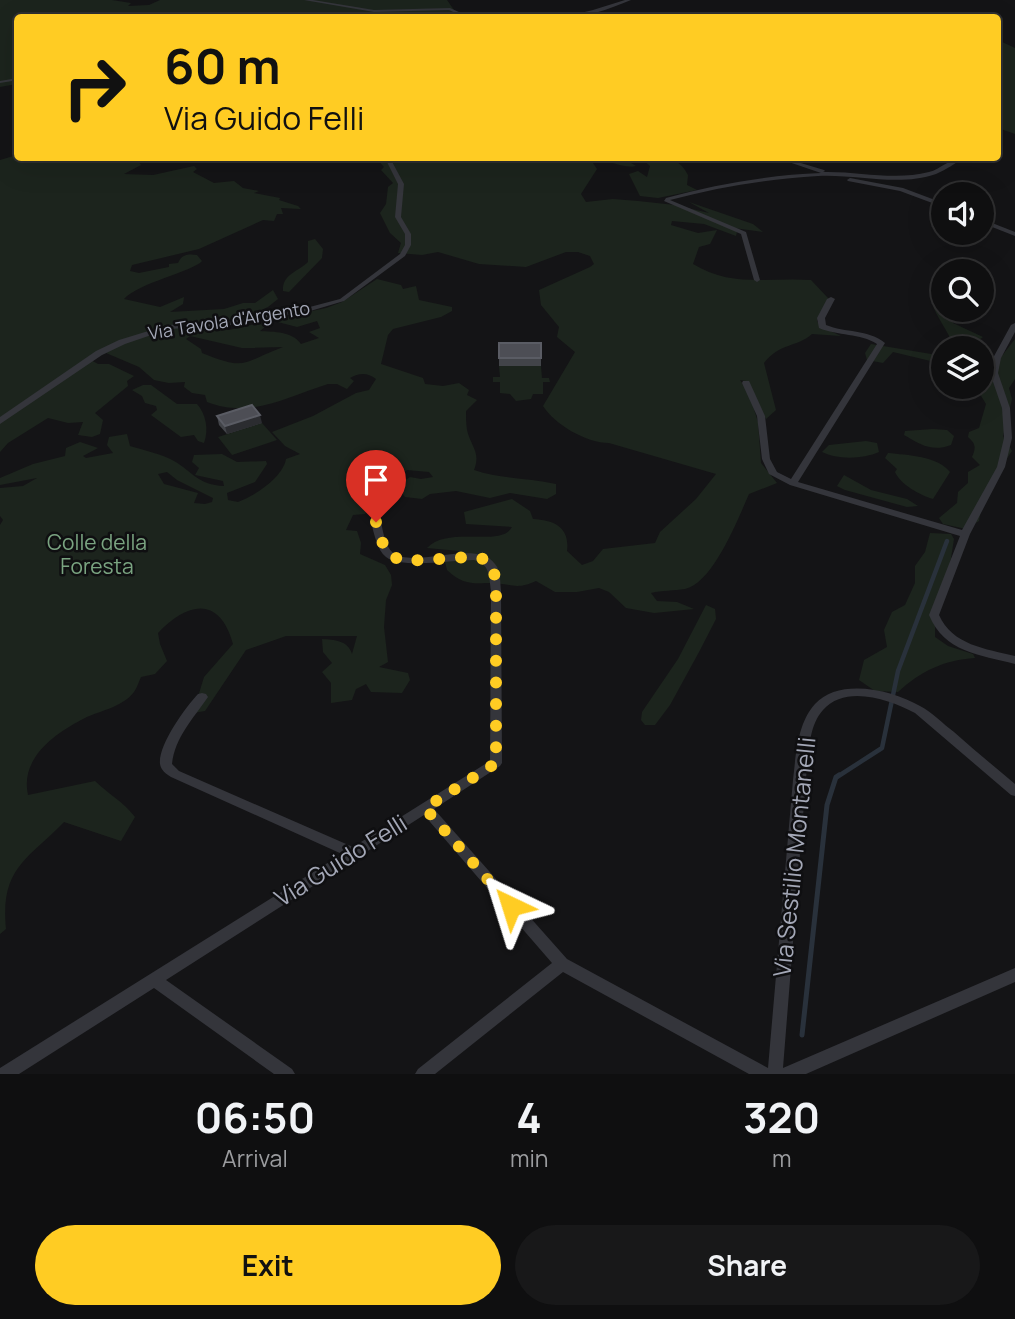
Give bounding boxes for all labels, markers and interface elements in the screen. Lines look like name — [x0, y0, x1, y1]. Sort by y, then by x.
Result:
text: 60 m — [164, 32, 281, 99]
icon: right — [49, 42, 140, 133]
text: Via Guido Felli — [164, 96, 364, 140]
map controls — [931, 182, 994, 399]
button: sound — [931, 182, 994, 245]
button: search — [931, 259, 994, 322]
street label: Via Tavola d'Argento — [146, 295, 312, 345]
button: layers — [931, 336, 994, 399]
pin — [346, 450, 406, 522]
icon: arrive — [357, 461, 395, 499]
park label: Colle della Foresta — [47, 528, 147, 580]
street label: Via Sestilio Montanelli — [764, 735, 823, 978]
street label: Via Guido Felli — [268, 806, 413, 914]
position arrow — [474, 869, 548, 943]
text: 06:50 — [195, 1088, 315, 1146]
text: 4 — [516, 1088, 542, 1146]
text: 320 — [743, 1088, 820, 1146]
text: Arrival — [222, 1142, 288, 1174]
text: min — [510, 1142, 548, 1174]
text: m — [772, 1142, 791, 1174]
button: Exit — [35, 1225, 501, 1305]
button: Share — [515, 1225, 980, 1305]

